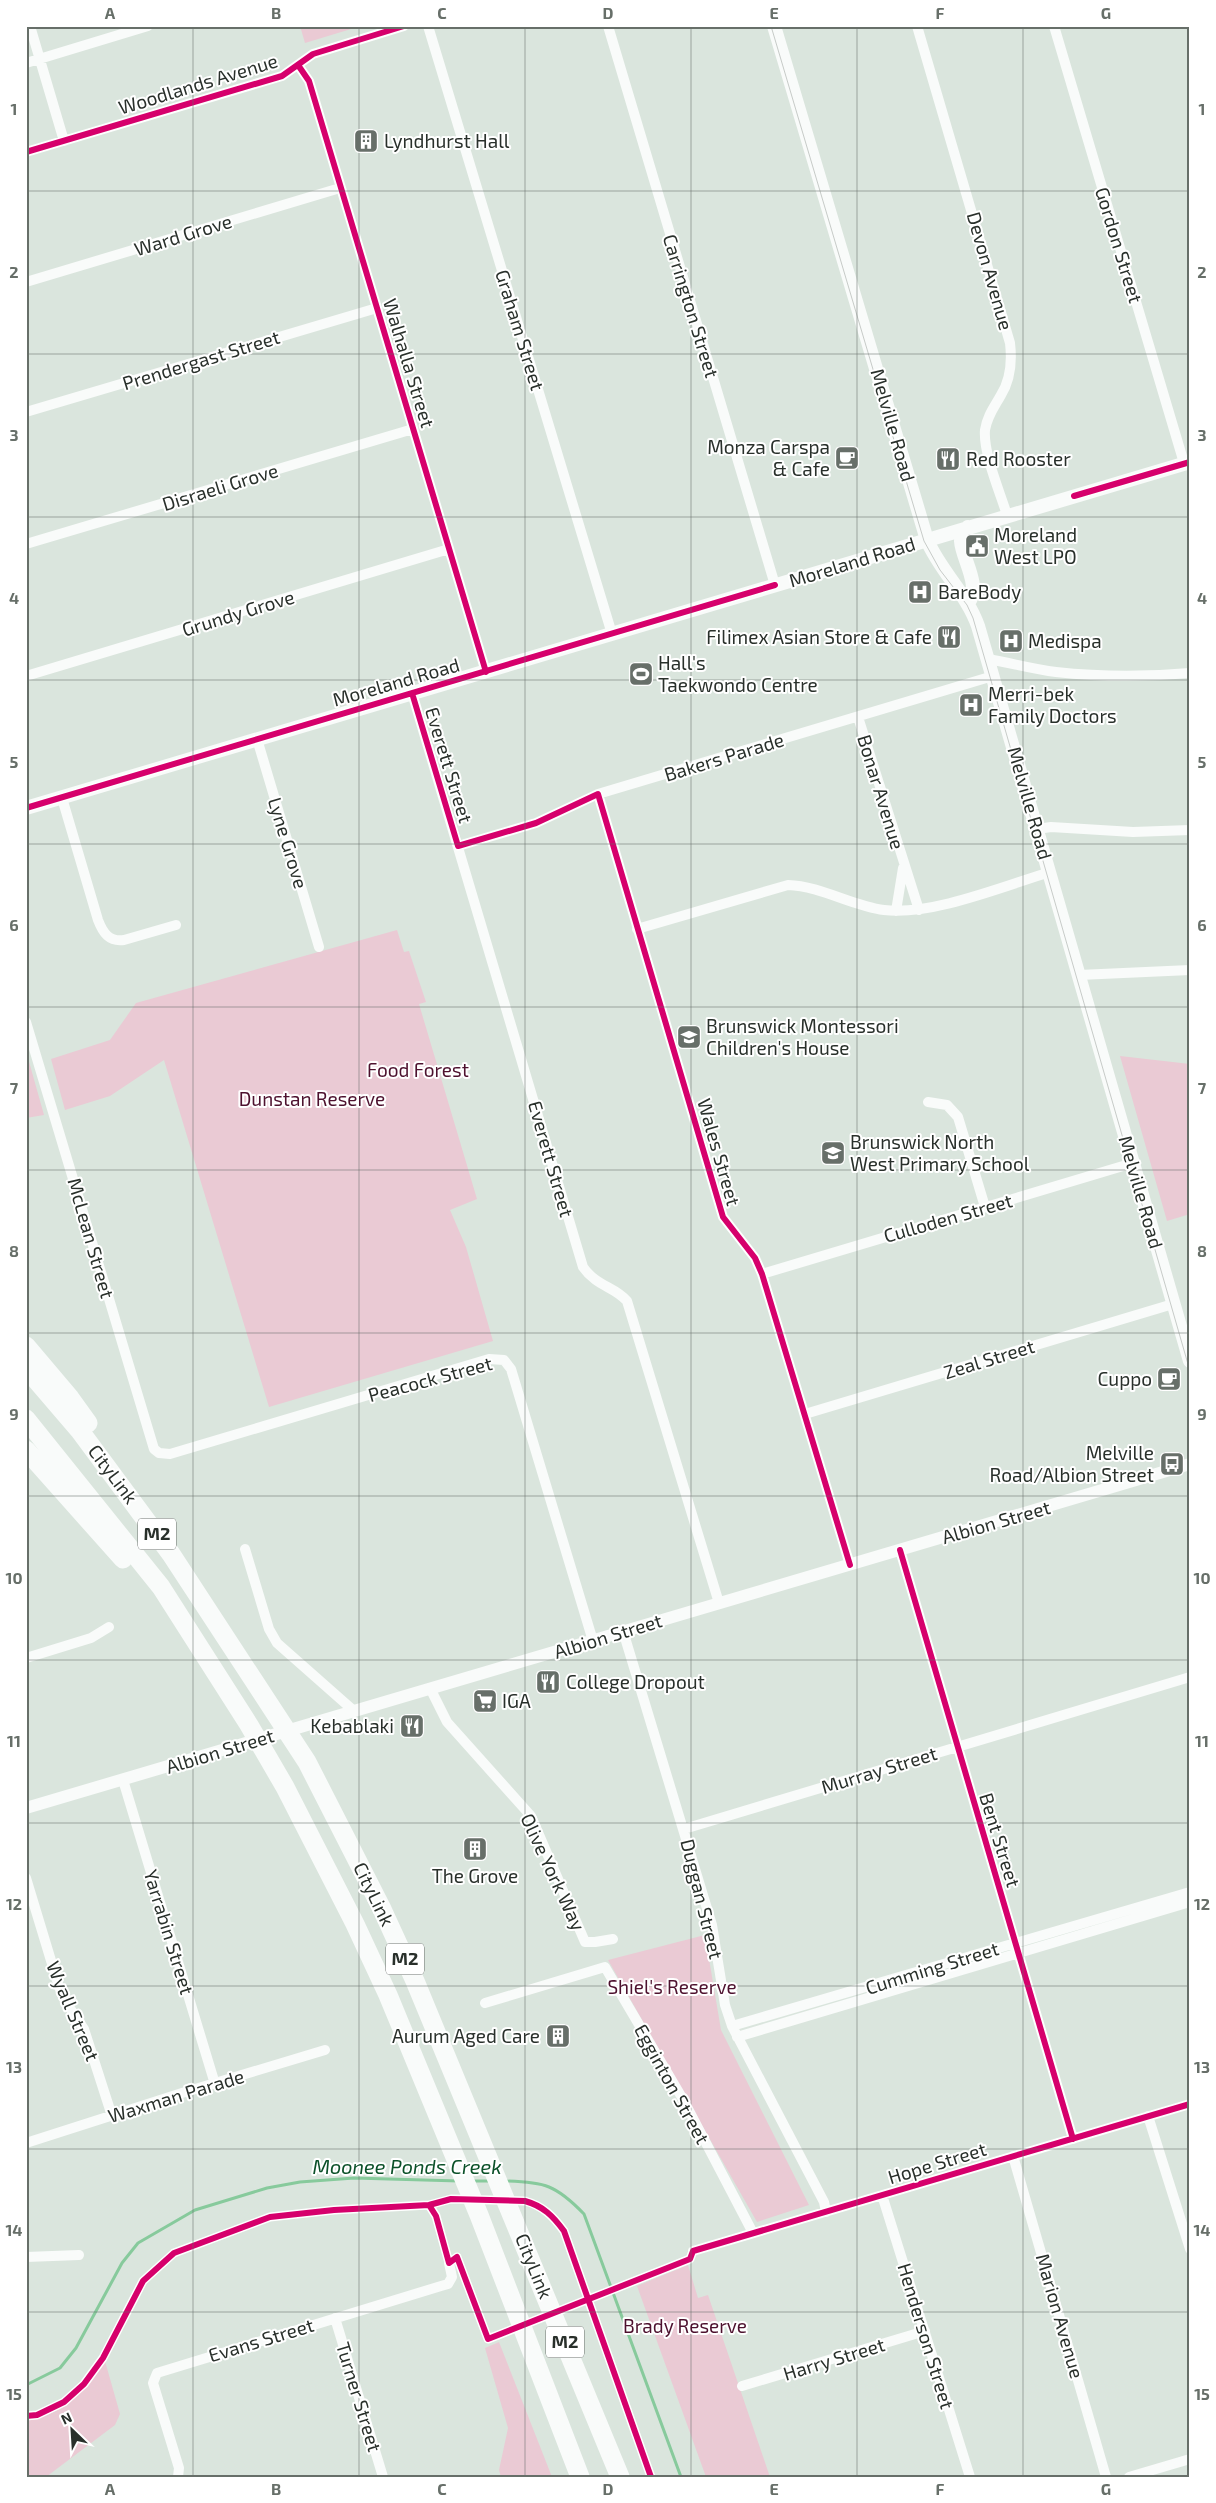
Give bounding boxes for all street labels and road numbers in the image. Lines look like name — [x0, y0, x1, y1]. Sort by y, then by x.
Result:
street label: Woodlands Avenue — [115, 48, 280, 119]
street label: Gordon Street — [1091, 184, 1148, 306]
street label: Ward Grove — [131, 209, 234, 260]
street label: Devon Avenue — [963, 209, 1018, 333]
street label: Carrington Street — [659, 231, 724, 380]
street label: Graham Street — [491, 267, 550, 393]
street label: Walhalla Street — [379, 295, 440, 430]
street label: Prendergast Street — [119, 325, 282, 394]
street label: Melville Road — [866, 366, 921, 484]
street label: Disraeli Grove — [159, 458, 281, 515]
street label: Moreland Road — [786, 531, 918, 592]
street label: Grundy Grove — [179, 585, 297, 641]
street label: Moreland Road — [330, 652, 462, 711]
street label: Everett Street — [421, 704, 478, 826]
street label: Bakers Parade — [661, 727, 787, 786]
street label: Bonar Avenue — [853, 732, 910, 852]
street label: Melville Road — [1003, 744, 1058, 862]
street label: Lyne Grove — [264, 794, 313, 891]
street label: Wales Street — [693, 1095, 746, 1208]
street label: Everett Street — [524, 1098, 579, 1220]
street label: Melville Road — [1114, 1133, 1169, 1251]
street label: McLean Street — [63, 1175, 120, 1301]
street label: Culloden Street — [881, 1188, 1015, 1247]
street label: Zeal Street — [941, 1334, 1037, 1383]
street label: Peacock Street — [365, 1351, 494, 1406]
street label: CityLink — [84, 1440, 143, 1508]
street label: Albion Street — [939, 1495, 1053, 1548]
road number: M2 — [138, 1518, 176, 1550]
street label: Albion Street — [551, 1608, 665, 1663]
street label: Albion Street — [163, 1723, 277, 1778]
street label: Murray Street — [818, 1741, 940, 1798]
street label: Bent Street — [975, 1790, 1026, 1890]
street label: Olive York Way — [516, 1810, 591, 1934]
street label: Duggan Street — [676, 1836, 729, 1961]
street label: CityLink — [349, 1858, 400, 1930]
street label: Yarrabin Street — [140, 1867, 199, 1997]
street label: Cumming Street — [862, 1936, 1001, 1999]
road number: M2 — [386, 1944, 424, 1975]
street label: Wyall Street — [42, 1957, 105, 2064]
street label: Egginton Street — [630, 2020, 715, 2148]
street label: Waxman Parade — [105, 2064, 247, 2127]
street label: Hope Street — [885, 2137, 989, 2188]
street label: CityLink — [511, 2230, 558, 2302]
street label: Marion Avenue — [1032, 2251, 1089, 2381]
street label: Henderson Street — [893, 2260, 960, 2411]
street label: Evans Street — [205, 2313, 316, 2366]
road number: M2 — [546, 2326, 584, 2358]
street label: Harry Street — [780, 2332, 887, 2385]
street label: Turner Street — [332, 2339, 387, 2454]

